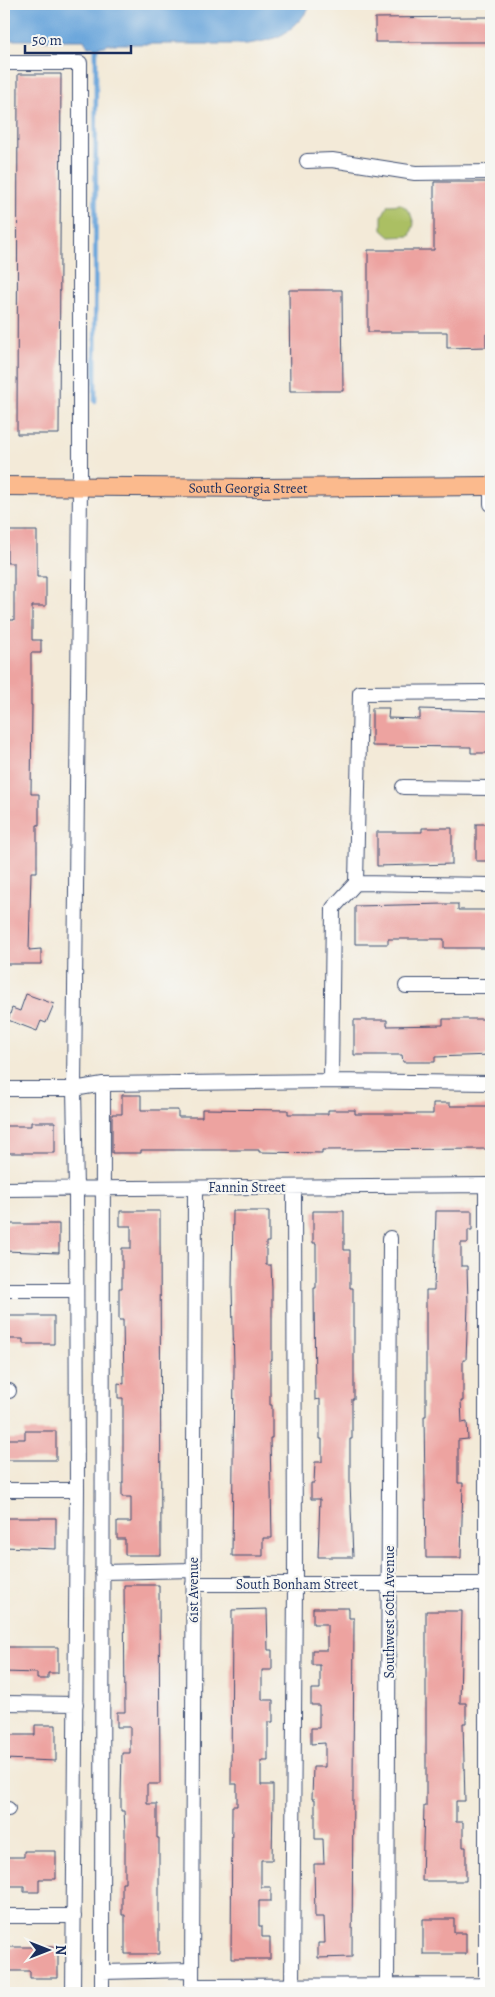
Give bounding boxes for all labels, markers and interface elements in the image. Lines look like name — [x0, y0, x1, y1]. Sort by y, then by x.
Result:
scale bar — [25, 22, 131, 54]
text: 50 m — [32, 30, 62, 50]
street label: South Georgia Street — [188, 478, 308, 498]
street label: Fannin Street — [208, 1178, 286, 1197]
street label: Southwest 60th Avenue — [380, 1546, 399, 1678]
street label: 61st Avenue — [184, 1557, 203, 1623]
street label: South Bonham Street — [236, 1575, 359, 1594]
north arrow — [22, 1924, 72, 1974]
text: N — [51, 1945, 70, 1955]

